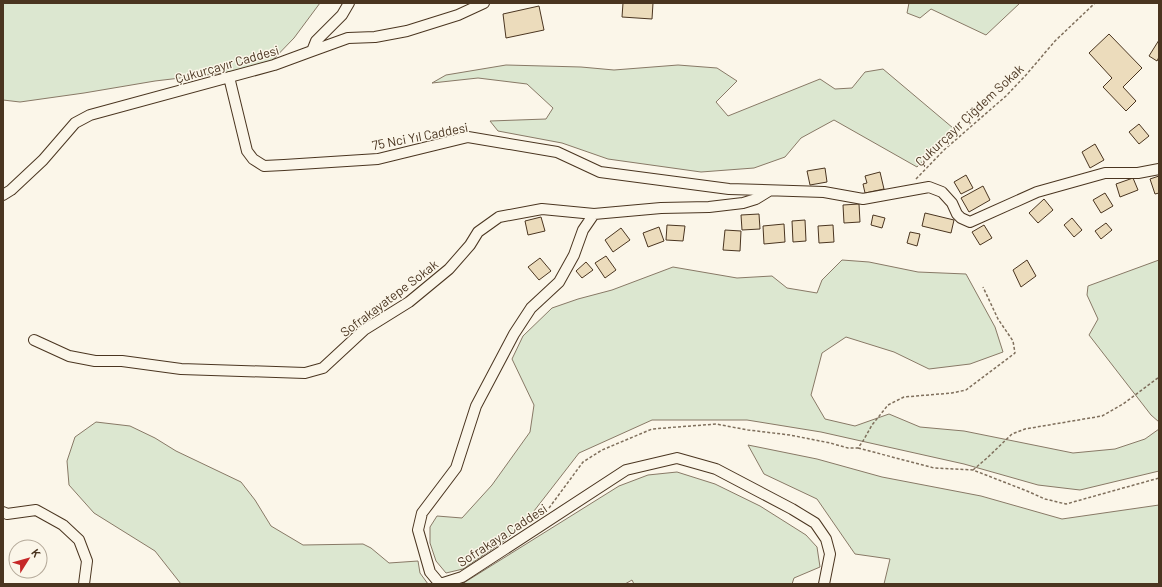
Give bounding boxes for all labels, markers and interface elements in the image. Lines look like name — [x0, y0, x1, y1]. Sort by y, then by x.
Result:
street label: Çukurçayır Caddesi — [173, 42, 281, 86]
street label: Çukurçayır Çiğdem Sokak — [912, 60, 1027, 169]
street label: 75 Nci Yıl Caddesi — [371, 119, 469, 153]
street label: Sofrakayatepe Sokak — [337, 256, 441, 340]
street label: Sofrakaya Caddesi — [454, 500, 550, 570]
north arrow — [8, 539, 48, 579]
text: K — [29, 546, 44, 559]

